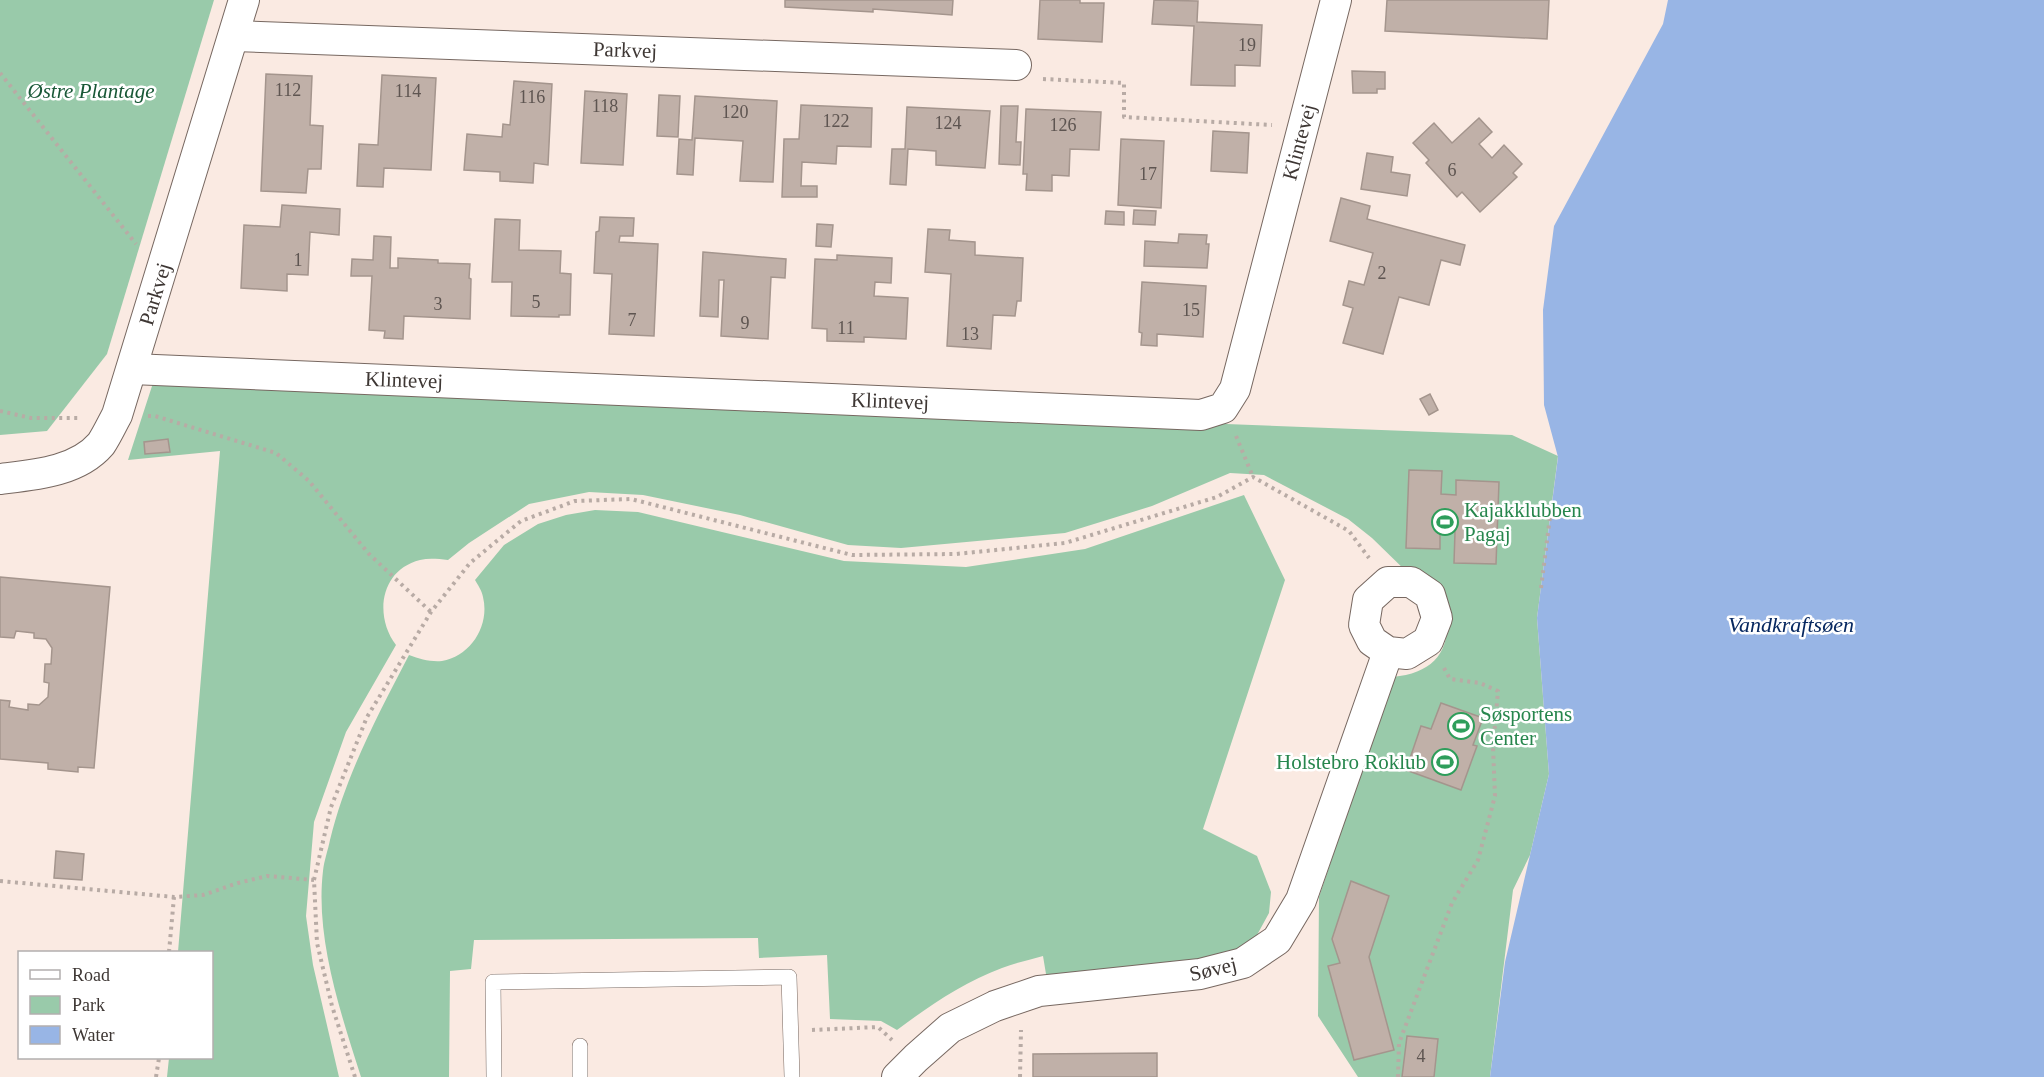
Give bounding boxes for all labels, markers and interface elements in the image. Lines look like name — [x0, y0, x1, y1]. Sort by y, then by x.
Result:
house number: 19 — [1238, 35, 1256, 55]
street label: Parkvej — [593, 37, 657, 63]
park label: Østre Plantage — [27, 79, 154, 103]
house number: 112 — [275, 80, 301, 100]
house number: 114 — [395, 81, 421, 101]
house number: 116 — [519, 87, 545, 107]
house number: 118 — [592, 96, 618, 116]
street label: Klintevej — [1277, 101, 1321, 183]
house number: 120 — [722, 102, 749, 122]
house number: 122 — [823, 111, 850, 131]
house number: 124 — [935, 113, 962, 133]
house number: 126 — [1050, 115, 1077, 135]
house number: 6 — [1448, 160, 1457, 180]
house number: 17 — [1139, 164, 1157, 184]
house number: 1 — [294, 250, 303, 270]
street label: Parkvej — [134, 260, 176, 328]
house number: 2 — [1378, 263, 1387, 283]
house number: 5 — [532, 292, 541, 312]
house number: 3 — [434, 294, 443, 314]
house number: 15 — [1182, 300, 1200, 320]
house number: 7 — [628, 310, 637, 330]
house number: 9 — [741, 313, 750, 333]
house number: 11 — [837, 318, 855, 338]
house number: 13 — [961, 324, 979, 344]
street label: Klintevej — [365, 367, 443, 393]
street label: Klintevej — [851, 388, 929, 414]
place label: Kajakklubben Pagaj — [1464, 498, 1582, 546]
sports icon: Kajakklubben Pagaj — [1430, 507, 1460, 537]
water label: Vandkraftsøen — [1728, 612, 1854, 637]
place label: Søsportens Center — [1480, 702, 1572, 750]
sports icon: Søsportens Center — [1446, 711, 1476, 741]
sports icon: Holstebro Roklub — [1430, 747, 1460, 777]
place label: Holstebro Roklub — [1276, 750, 1426, 774]
legend — [18, 951, 213, 1059]
street label: Søvej — [1187, 952, 1239, 986]
text: Road — [72, 965, 110, 985]
text: Park — [72, 995, 105, 1015]
text: Water — [72, 1025, 115, 1045]
house number: 4 — [1417, 1046, 1426, 1066]

